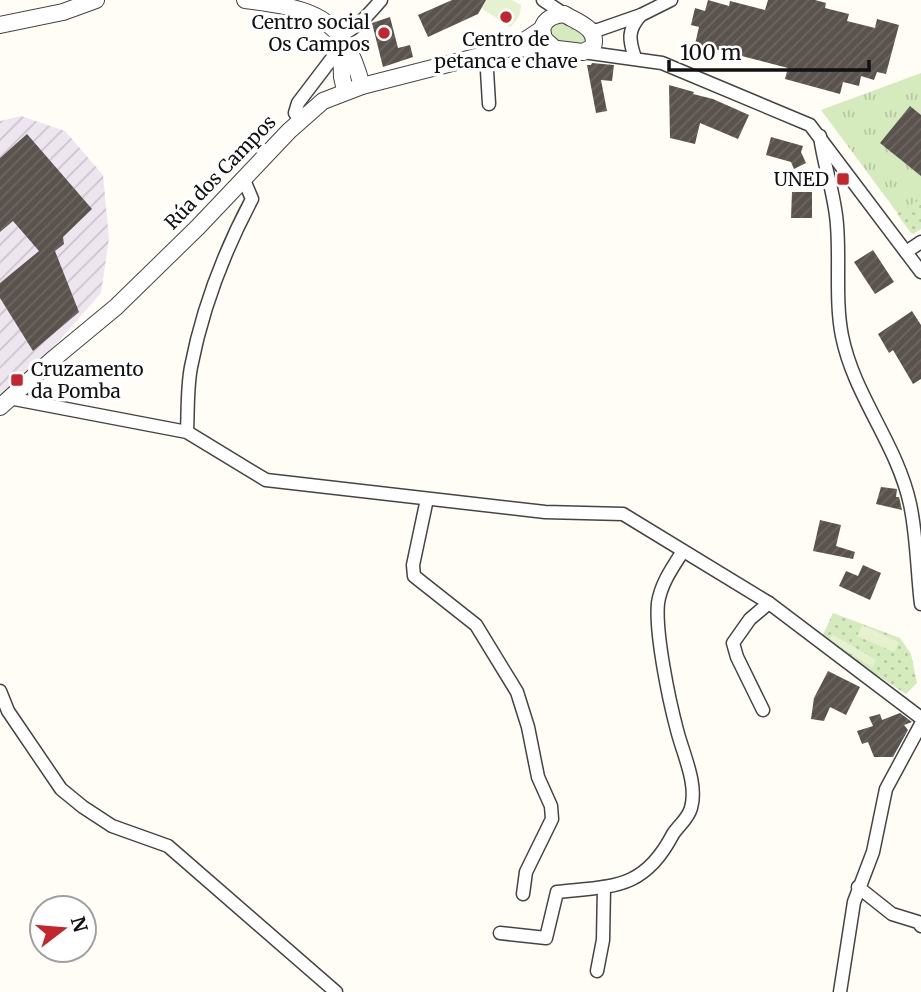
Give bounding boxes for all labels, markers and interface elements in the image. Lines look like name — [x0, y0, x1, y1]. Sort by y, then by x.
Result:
marker: Centro de petanca e chave — [498, 9, 514, 25]
place label: Centro social Os Campos — [252, 10, 370, 56]
marker: Centro social Os Campos — [376, 25, 392, 41]
place label: Centro de petanca e chave — [434, 27, 578, 73]
scale bar — [669, 28, 869, 72]
text: 100 m — [680, 39, 742, 66]
street label: Rúa dos Campos — [159, 110, 281, 234]
place label: UNED — [774, 167, 829, 191]
marker: UNED — [835, 171, 851, 187]
place label: Cruzamento da Pomba — [31, 357, 144, 403]
marker: Cruzamento da Pomba — [9, 372, 25, 388]
north arrow — [28, 894, 98, 964]
text: N — [66, 914, 93, 935]

